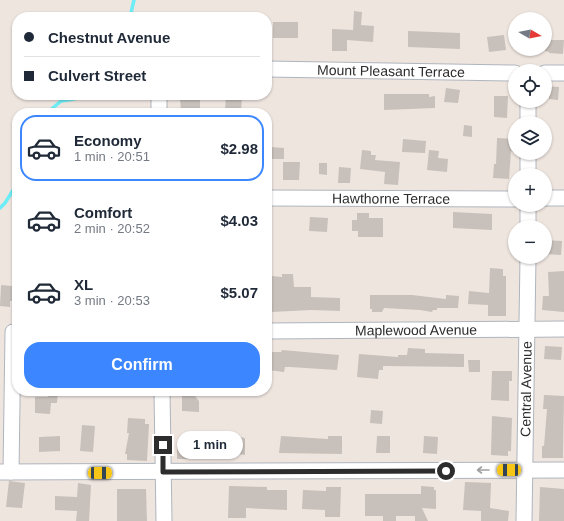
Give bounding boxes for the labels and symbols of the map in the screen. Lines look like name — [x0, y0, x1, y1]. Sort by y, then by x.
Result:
north arrow — [508, 12, 552, 56]
street label: Mount Pleasant Terrace — [317, 62, 465, 80]
street label: Hawthorne Terrace — [332, 190, 450, 207]
street label: Maplewood Avenue — [355, 322, 477, 338]
street label: Central Avenue — [517, 341, 535, 437]
callout: 1 min — [177, 431, 243, 459]
route end — [154, 436, 172, 454]
route start — [437, 462, 455, 480]
car — [497, 464, 521, 476]
car — [88, 467, 112, 479]
one-way arrow — [477, 467, 490, 474]

